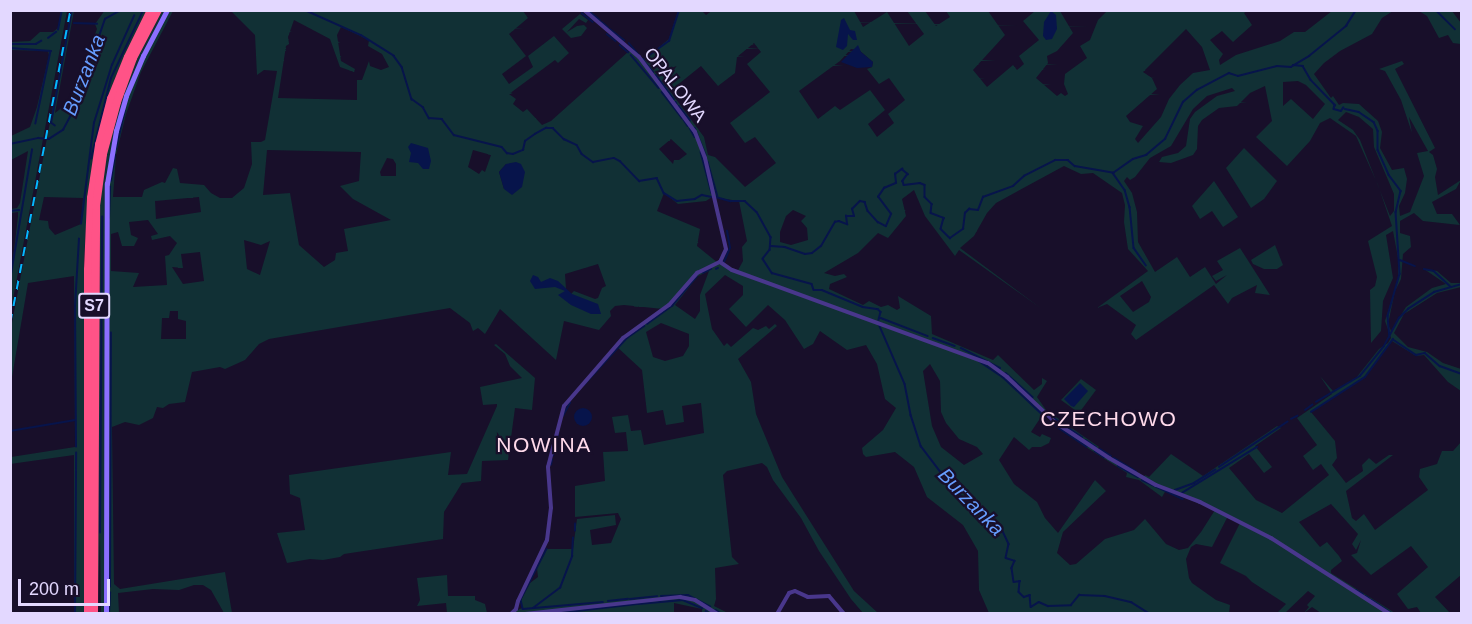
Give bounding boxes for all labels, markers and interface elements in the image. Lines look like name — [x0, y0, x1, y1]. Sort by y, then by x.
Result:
water label: Burzanka — [58, 31, 110, 119]
street label: OPALOWA — [639, 43, 711, 127]
road number: S7 — [78, 293, 110, 319]
district label: CZECHOWO — [1041, 406, 1177, 432]
district label: NOWINA — [496, 432, 592, 458]
water label: Burzanka — [933, 463, 1009, 541]
scale bar — [21, 567, 112, 605]
text: 200 m — [29, 579, 79, 599]

